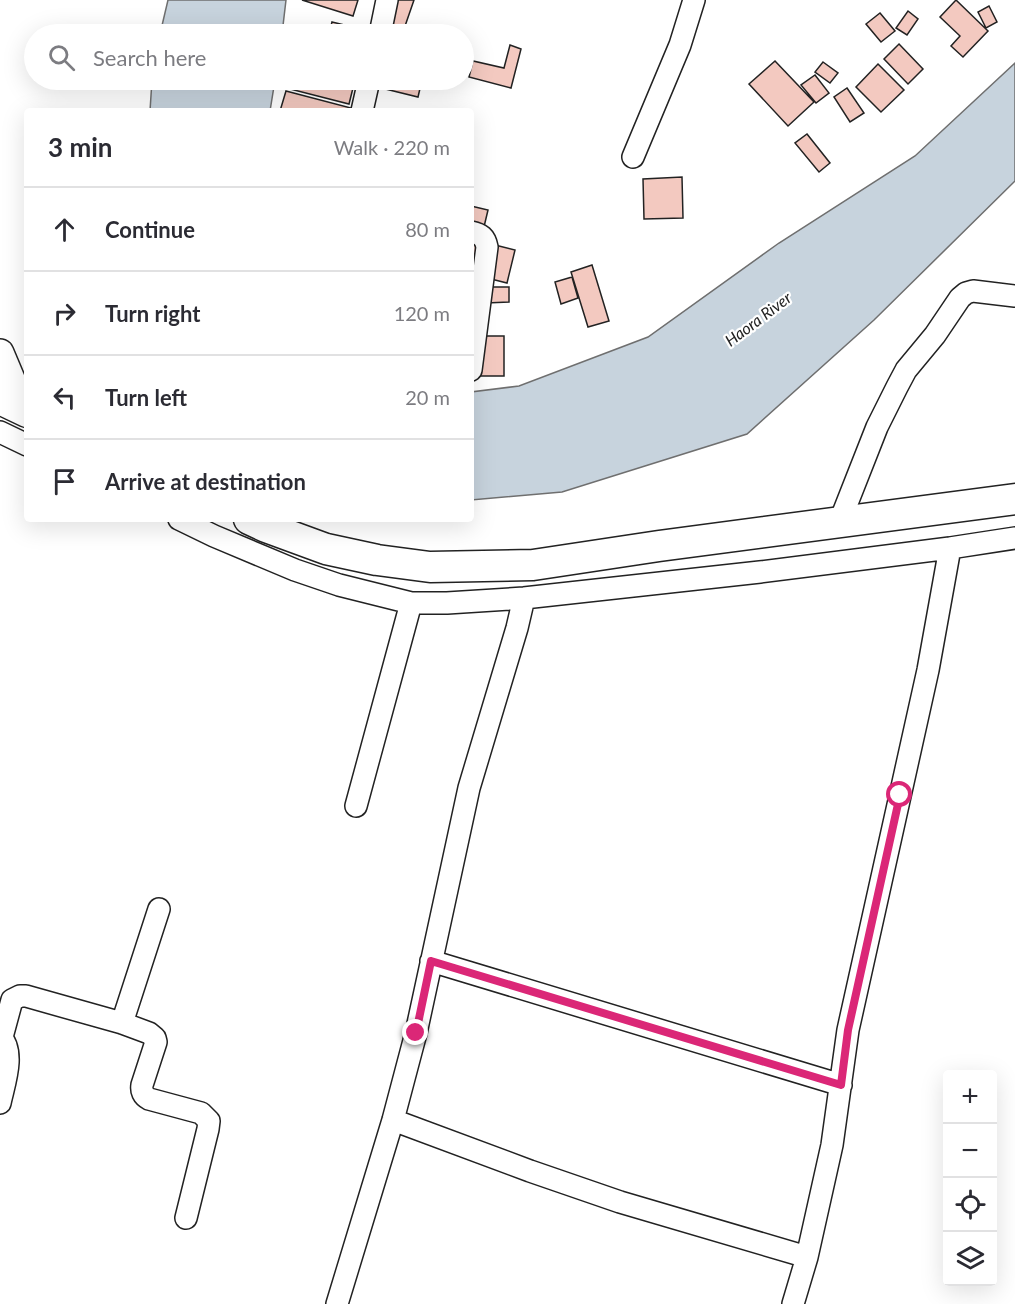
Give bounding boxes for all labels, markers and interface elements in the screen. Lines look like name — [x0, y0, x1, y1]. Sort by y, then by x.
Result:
search box — [24, 24, 474, 90]
icon: search — [45, 41, 78, 74]
text: Search here — [93, 44, 206, 71]
text: 3 min — [48, 131, 112, 163]
text: Walk · 220 m — [334, 135, 450, 159]
icon: ahead — [48, 213, 81, 246]
text: Continue — [105, 216, 195, 243]
text: 80 m — [405, 217, 450, 241]
water label: Haora River — [721, 287, 795, 350]
icon: right — [48, 297, 81, 330]
text: Turn right — [105, 300, 200, 327]
text: 120 m — [394, 301, 450, 325]
icon: left — [48, 381, 81, 414]
text: Turn left — [105, 384, 187, 411]
text: 20 m — [405, 385, 450, 409]
icon: arrive — [48, 465, 81, 498]
text: Arrive at destination — [105, 468, 306, 495]
route start — [886, 781, 912, 807]
route end — [402, 1019, 428, 1045]
map controls — [943, 1070, 997, 1286]
button: + — [943, 1070, 997, 1124]
button: − — [943, 1124, 997, 1178]
button: locate — [943, 1178, 997, 1232]
button: layers — [943, 1232, 997, 1286]

